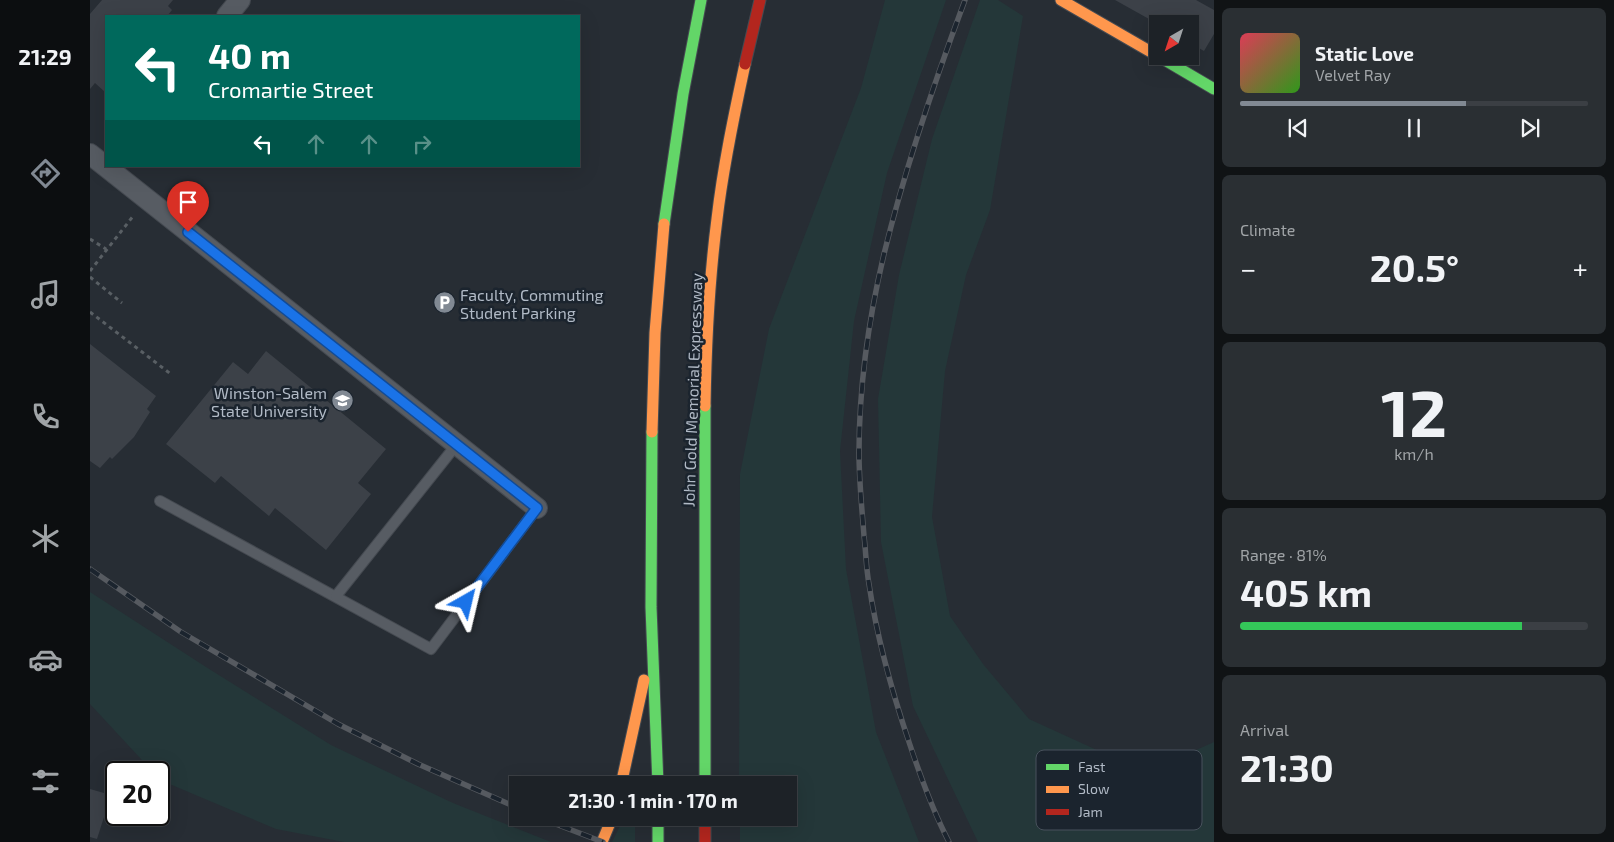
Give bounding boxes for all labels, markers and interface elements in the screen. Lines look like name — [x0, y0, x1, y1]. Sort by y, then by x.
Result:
north arrow — [1149, 15, 1199, 65]
map controls — [1149, 15, 1199, 65]
text: 40 m — [208, 34, 291, 76]
icon: left — [125, 35, 190, 100]
text: Static Love — [1315, 42, 1414, 65]
text: 21:29 — [18, 43, 72, 69]
text: Velvet Ray — [1315, 65, 1391, 84]
text: Cromartie Street — [208, 76, 373, 102]
icon: previous — [1284, 114, 1312, 142]
icon: pause — [1400, 114, 1428, 142]
icon: next — [1516, 114, 1544, 142]
icon: left — [249, 130, 277, 158]
icon: ahead — [302, 130, 330, 158]
icon: ahead — [355, 130, 383, 158]
icon: right — [408, 130, 436, 158]
icon: directions — [28, 156, 63, 191]
pin — [167, 181, 209, 232]
icon: arrive — [174, 188, 202, 216]
text: Climate — [1240, 220, 1295, 239]
text: 20.5° — [1370, 244, 1459, 290]
text: − — [1240, 251, 1256, 285]
text: + — [1573, 251, 1588, 285]
street label: John Gold Memorial Expressway — [678, 272, 706, 507]
icon: music — [28, 277, 63, 312]
place label: Faculty, Commuting Student Parking — [460, 285, 604, 322]
parking icon: Faculty, Commuting Student Parking — [432, 291, 456, 315]
text: 12 — [1381, 372, 1447, 450]
place label: Winston-Salem State University — [211, 383, 328, 420]
school or university icon: Winston-Salem State University — [331, 389, 355, 413]
icon: phone — [28, 399, 63, 434]
text: km/h — [1394, 444, 1434, 463]
icon: climate — [28, 521, 63, 556]
text: Range · 81% — [1240, 545, 1327, 564]
text: 405 km — [1240, 569, 1372, 615]
position arrow — [439, 575, 491, 627]
icon: car — [28, 642, 63, 677]
text: Arrival — [1240, 720, 1289, 739]
text: 21:30 — [1240, 744, 1334, 790]
legend — [1036, 750, 1202, 830]
text: Fast — [1078, 758, 1105, 775]
speed limit sign: 20 — [105, 761, 170, 826]
icon: filters — [28, 764, 63, 799]
text: Slow — [1078, 780, 1110, 797]
text: 21:30 · 1 min · 170 m — [568, 789, 738, 812]
text: Jam — [1078, 803, 1103, 820]

